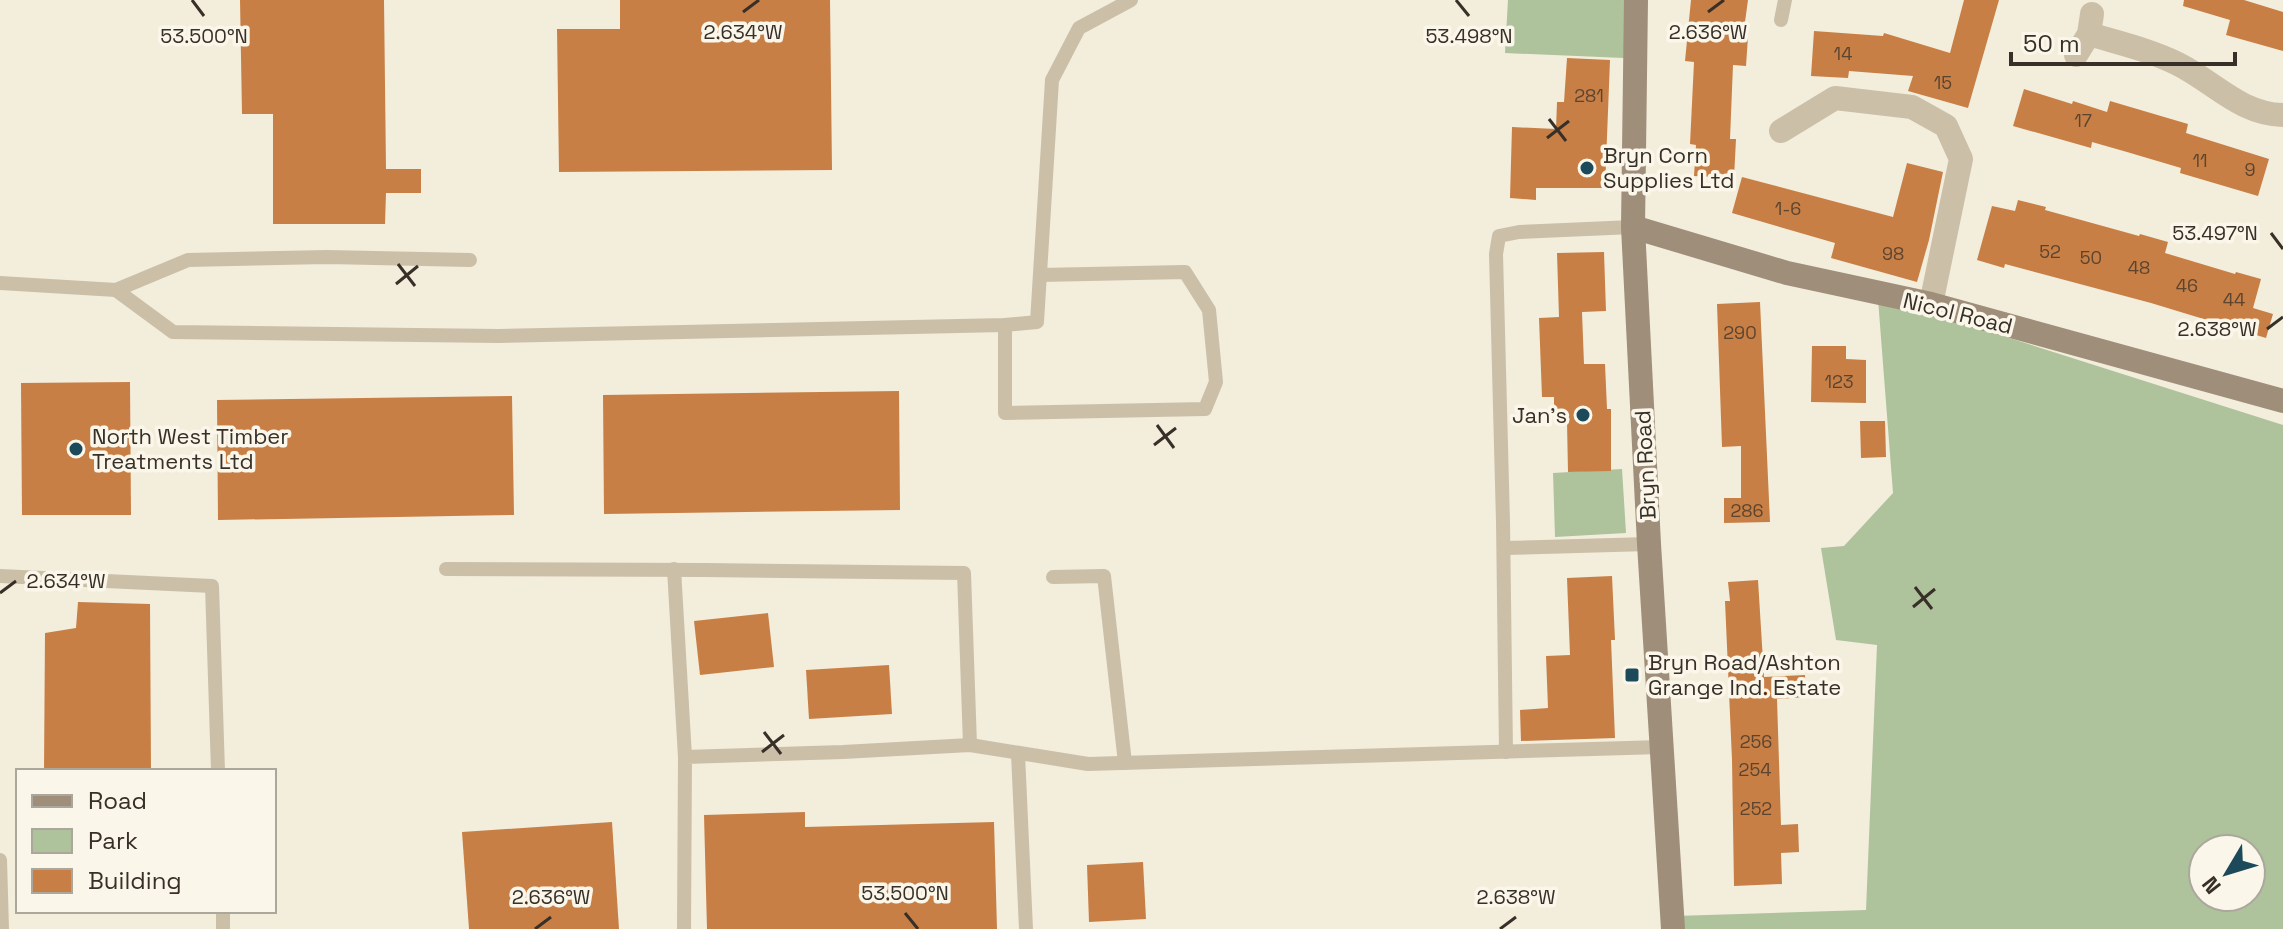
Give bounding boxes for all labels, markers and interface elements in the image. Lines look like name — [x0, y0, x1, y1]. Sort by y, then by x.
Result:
scale bar — [2011, 16, 2235, 66]
text: 2.634°W — [704, 19, 782, 45]
text: 2.636°W — [1669, 19, 1747, 45]
text: 53.500°N — [160, 23, 248, 49]
text: 53.498°N — [1425, 23, 1513, 49]
text: 50 m — [2023, 28, 2080, 59]
house number: 14 — [1834, 42, 1852, 65]
house number: 15 — [1934, 71, 1952, 94]
house number: 281 — [1574, 84, 1604, 107]
house number: 17 — [2074, 109, 2092, 132]
place label: Bryn Corn Supplies Ltd — [1603, 141, 1734, 194]
house number: 11 — [2192, 149, 2208, 172]
house number: 9 — [2244, 158, 2256, 181]
marker: Bryn Corn Supplies Ltd — [1578, 159, 1596, 177]
house number: 1-6 — [1775, 197, 1801, 220]
text: 53.497°N — [2172, 220, 2258, 246]
house number: 52 — [2039, 240, 2061, 263]
house number: 98 — [1882, 242, 1904, 265]
house number: 50 — [2080, 246, 2102, 269]
house number: 48 — [2128, 256, 2150, 279]
house number: 46 — [2176, 274, 2198, 297]
street label: Nicol Road — [1900, 286, 2016, 340]
house number: 44 — [2223, 288, 2245, 311]
text: 2.638°W — [2178, 316, 2256, 342]
house number: 290 — [1723, 321, 1757, 344]
house number: 123 — [1824, 370, 1854, 393]
place label: Jan's — [1512, 401, 1567, 429]
marker: Jan's — [1574, 406, 1592, 424]
street label: Bryn Road — [1628, 410, 1662, 520]
place label: North West Timber Treatments Ltd — [92, 422, 289, 475]
marker: North West Timber Treatments Ltd — [67, 440, 85, 458]
house number: 286 — [1730, 499, 1764, 522]
text: 2.634°W — [27, 568, 105, 594]
place label: Bryn Road/Ashton Grange Ind. Estate — [1648, 648, 1841, 701]
marker: Bryn Road/Ashton Grange Ind. Estate — [1623, 666, 1641, 684]
house number: 256 — [1740, 730, 1772, 753]
house number: 254 — [1739, 758, 1771, 781]
legend — [16, 769, 276, 913]
text: Road — [88, 785, 147, 816]
house number: 252 — [1740, 797, 1772, 820]
text: Park — [88, 825, 138, 856]
north arrow — [2187, 833, 2267, 913]
text: Building — [88, 865, 182, 896]
text: N — [2196, 871, 2227, 900]
text: 53.500°N — [861, 880, 949, 906]
text: 2.636°W — [512, 884, 590, 910]
text: 2.638°W — [1477, 884, 1555, 910]

